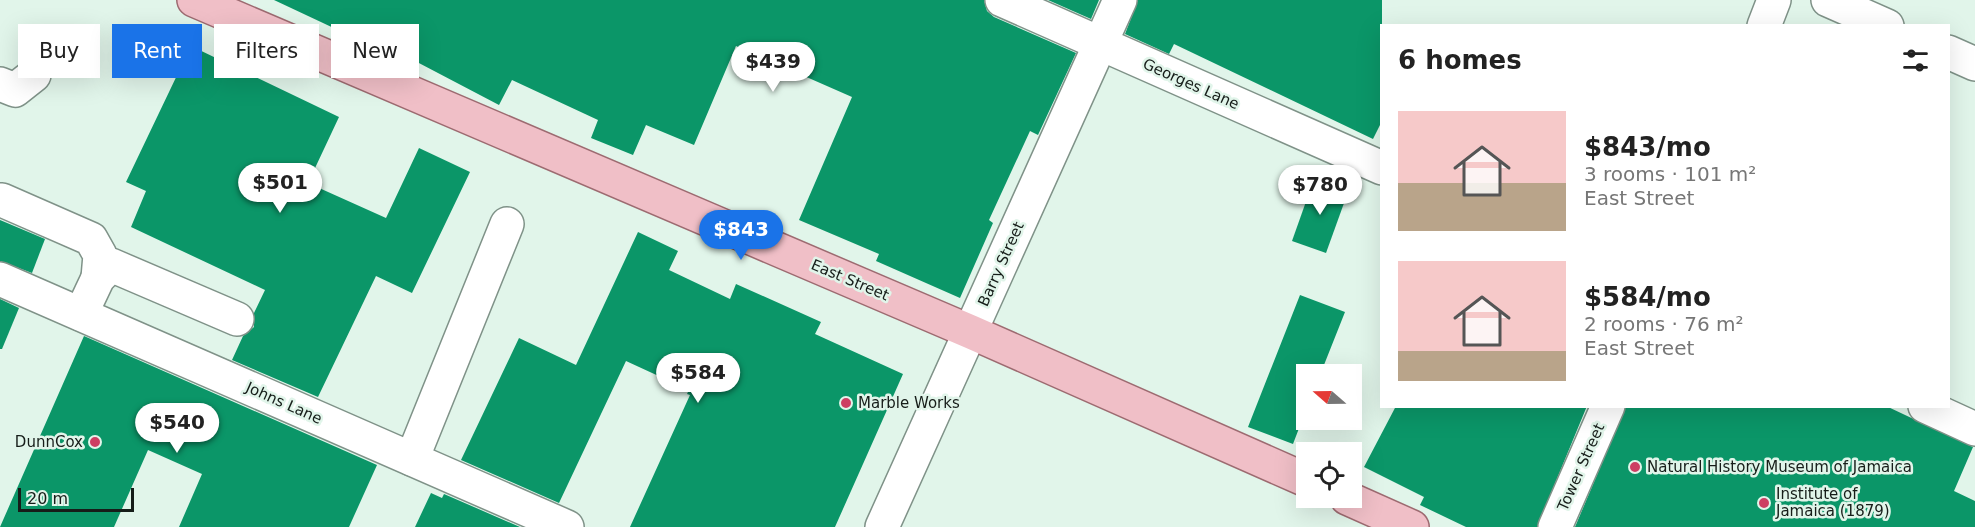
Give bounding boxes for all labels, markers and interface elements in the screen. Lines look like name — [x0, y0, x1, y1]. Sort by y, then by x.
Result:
chip: Buy — [18, 24, 100, 78]
chip: Rent — [112, 24, 202, 78]
chip: Filters — [214, 24, 319, 78]
chip: New — [331, 24, 419, 78]
pin: $439 — [737, 42, 809, 93]
icon: filters — [1899, 44, 1932, 77]
text: 6 homes — [1398, 45, 1522, 75]
text: $439 — [745, 49, 801, 73]
street label: Georges Lane — [1140, 55, 1242, 113]
text: $843/mo — [1584, 132, 1711, 162]
icon: home — [1446, 135, 1518, 207]
text: 3 rooms · 101 m² — [1584, 162, 1756, 186]
pin: $501 — [244, 163, 316, 214]
pin: $780 — [1284, 165, 1356, 216]
text: $501 — [252, 170, 308, 194]
text: $780 — [1292, 172, 1348, 196]
text: East Street — [1584, 186, 1694, 210]
pin: $843 — [705, 210, 777, 261]
text: $843 — [713, 217, 769, 241]
street label: Barry Street — [974, 219, 1028, 309]
street label: East Street — [808, 256, 892, 304]
text: $584/mo — [1584, 282, 1711, 312]
icon: home — [1446, 285, 1518, 357]
text: 2 rooms · 76 m² — [1584, 312, 1744, 336]
text: East Street — [1584, 336, 1694, 360]
pin: $584 — [662, 353, 734, 404]
text: $584 — [670, 360, 726, 384]
north arrow — [1296, 364, 1362, 430]
map controls — [1296, 364, 1362, 508]
street label: Johns Lane — [242, 378, 325, 428]
place label: Marble Works — [858, 394, 960, 412]
marker: Marble Works — [839, 396, 853, 410]
pin: $540 — [141, 403, 213, 454]
text: $540 — [149, 410, 205, 434]
street label: Tower Street — [1553, 420, 1608, 514]
place label: DunnCox — [15, 433, 83, 451]
marker: DunnCox — [88, 435, 102, 449]
button: locate — [1296, 442, 1362, 508]
place label: Natural History Museum of Jamaica — [1647, 458, 1912, 476]
marker: Natural History Museum of Jamaica — [1628, 460, 1642, 474]
scale bar — [18, 485, 134, 512]
place label: Institute of Jamaica (1879) — [1775, 485, 1890, 520]
text: 20 m — [27, 489, 68, 508]
marker: Institute of Jamaica (1879) — [1757, 496, 1771, 510]

